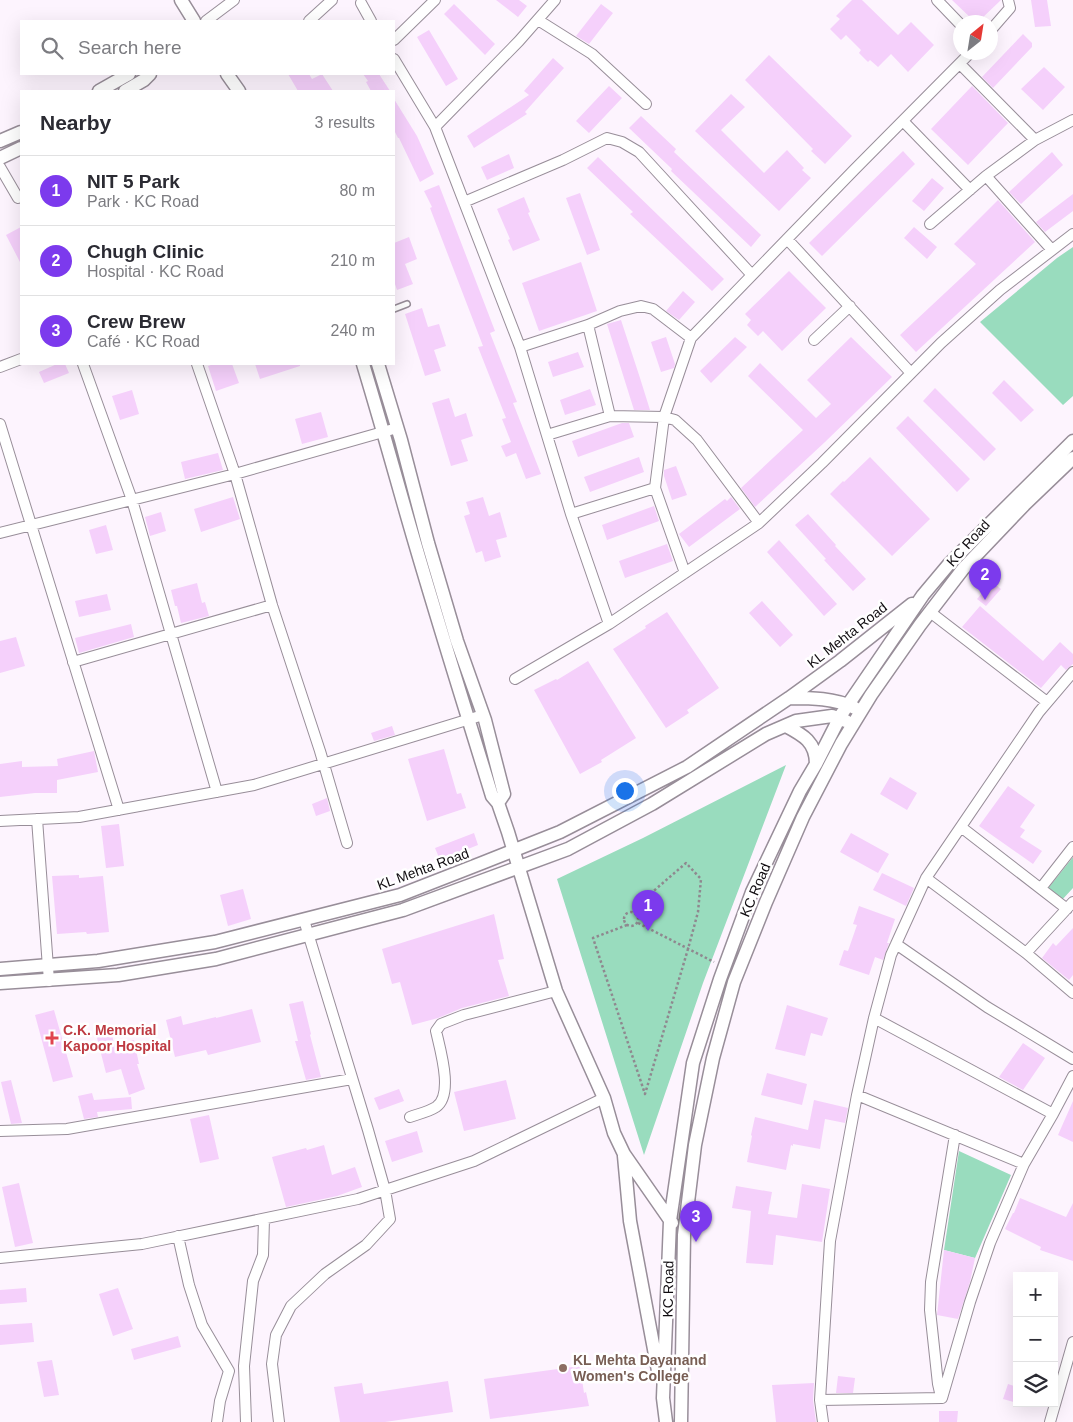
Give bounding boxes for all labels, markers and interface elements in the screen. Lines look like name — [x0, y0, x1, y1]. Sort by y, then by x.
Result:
north arrow — [953, 15, 998, 60]
search box — [20, 20, 395, 75]
icon: search — [38, 34, 66, 62]
text: Search here — [78, 37, 182, 58]
text: Nearby — [40, 111, 111, 134]
text: 3 results — [315, 114, 375, 131]
text: NIT 5 Park — [87, 171, 180, 192]
text: 1 — [52, 182, 60, 199]
text: 80 m — [339, 182, 375, 199]
text: Park · KC Road — [87, 193, 199, 210]
text: Chugh Clinic — [87, 241, 204, 262]
text: 2 — [52, 252, 60, 269]
text: 210 m — [331, 252, 375, 269]
text: Hospital · KC Road — [87, 263, 224, 280]
text: Crew Brew — [87, 311, 185, 332]
text: 3 — [52, 322, 60, 339]
text: 240 m — [331, 322, 375, 339]
text: Café · KC Road — [87, 333, 200, 350]
street label: KC Road — [943, 517, 993, 569]
pin: 2 — [969, 559, 1001, 600]
street label: KL Mehta Road — [804, 599, 890, 671]
your location — [612, 778, 638, 804]
street label: KL Mehta Road — [375, 845, 471, 893]
street label: KC Road — [737, 861, 773, 919]
pin: 1 — [632, 890, 664, 931]
place label: C.K. Memorial Kapoor Hospital — [63, 1022, 171, 1054]
marker: C.K. Memorial Kapoor Hospital — [45, 1031, 59, 1045]
pin: 3 — [680, 1201, 712, 1242]
street label: KC Road — [660, 1260, 676, 1318]
map controls — [1013, 1272, 1058, 1407]
button: + — [1013, 1272, 1058, 1317]
button: − — [1013, 1317, 1058, 1362]
place label: KL Mehta Dayanand Women's College — [573, 1352, 707, 1384]
marker: KL Mehta Dayanand Women's College — [557, 1362, 569, 1374]
button: layers — [1013, 1362, 1058, 1407]

